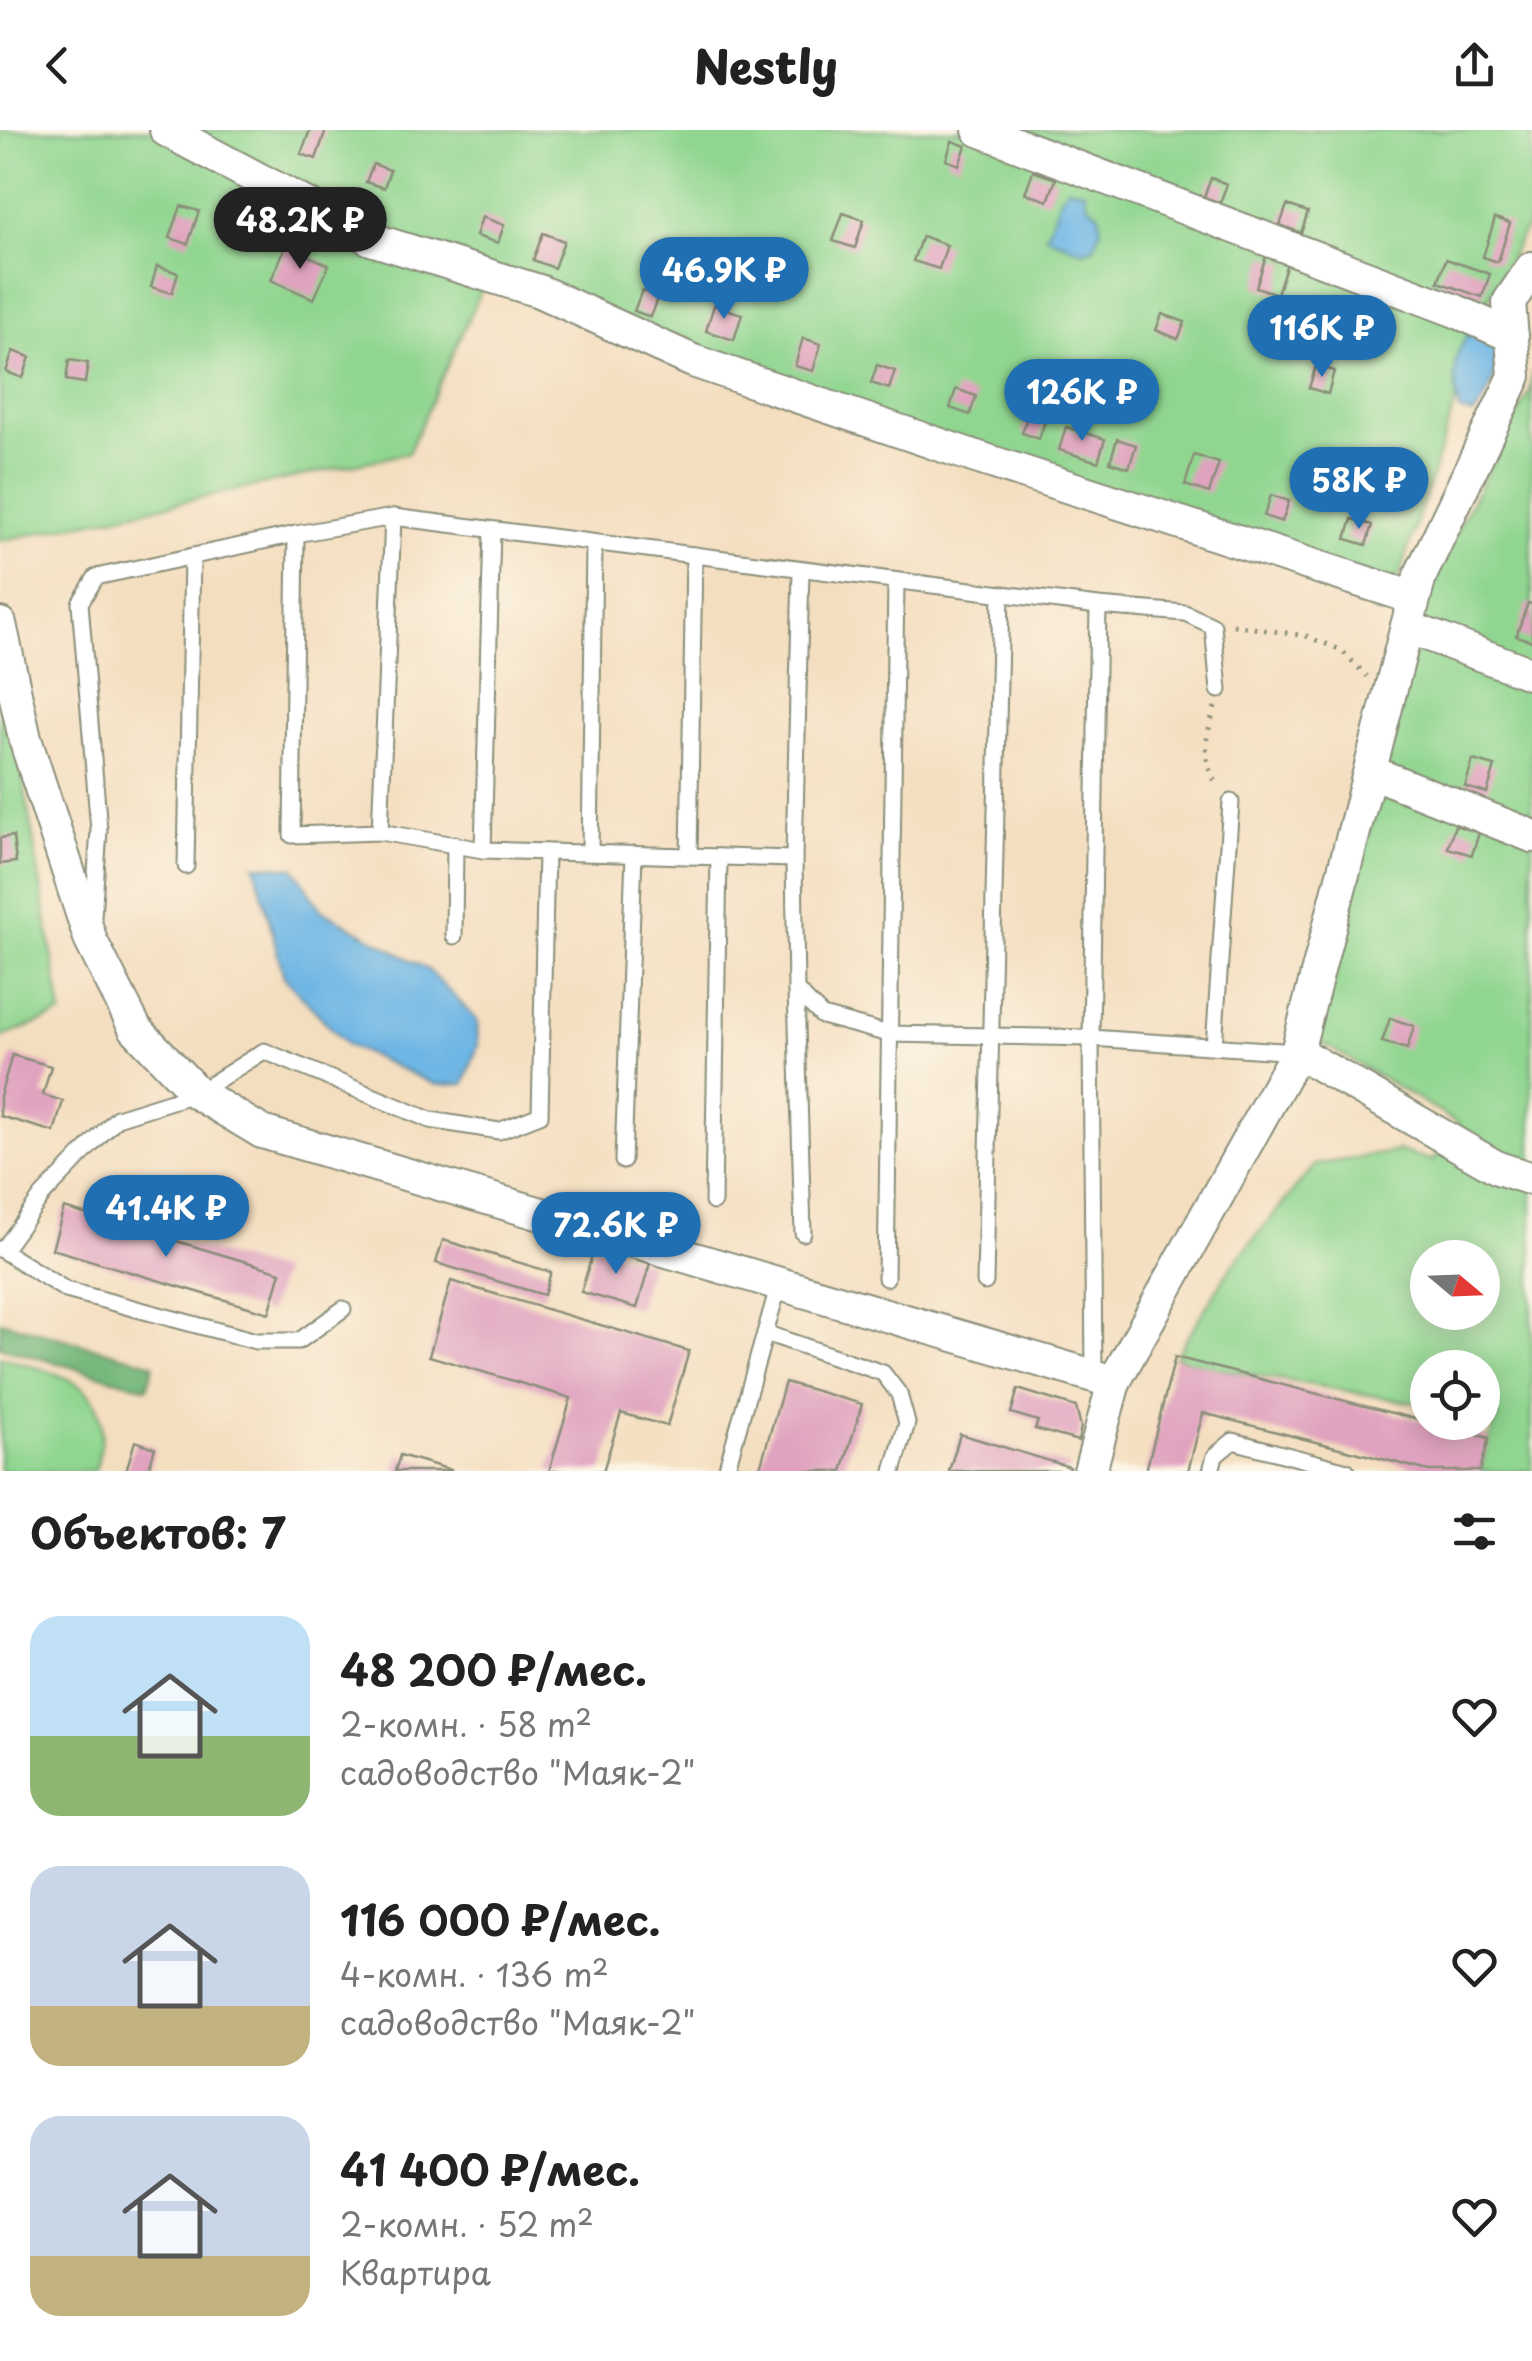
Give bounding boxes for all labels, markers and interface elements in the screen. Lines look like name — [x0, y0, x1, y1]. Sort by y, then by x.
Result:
text: Nestly — [694, 31, 838, 99]
icon: back — [30, 38, 85, 93]
icon: share — [1447, 38, 1502, 93]
pin: 48.2K ₽ — [208, 187, 392, 272]
text: 48.2K ₽ — [236, 195, 364, 243]
pin: 46.9K ₽ — [632, 237, 816, 322]
text: 46.9K ₽ — [662, 245, 786, 293]
pin: 116K ₽ — [1241, 295, 1403, 380]
text: 116K ₽ — [1269, 303, 1375, 351]
pin: 126K ₽ — [1001, 359, 1163, 444]
text: 126K ₽ — [1026, 367, 1138, 415]
pin: 58K ₽ — [1289, 447, 1429, 532]
text: 58K ₽ — [1311, 455, 1407, 503]
pin: 41.4K ₽ — [74, 1175, 258, 1260]
text: 41.4K ₽ — [105, 1183, 227, 1231]
pin: 72.6K ₽ — [524, 1192, 708, 1277]
text: 72.6K ₽ — [554, 1200, 678, 1248]
north arrow — [1410, 1240, 1500, 1330]
map controls — [1410, 1240, 1500, 1440]
button: locate — [1410, 1350, 1500, 1440]
text: Объектов: 7 — [30, 1500, 286, 1563]
icon: filters — [1447, 1504, 1502, 1559]
text: 48 200 ₽/мес. — [340, 1637, 647, 1700]
icon: home — [110, 1656, 230, 1776]
icon: heart — [1447, 1689, 1502, 1744]
text: 2-комн. · 58 m² — [340, 1700, 592, 1748]
text: садоводство "Маяк-2" — [340, 1748, 695, 1796]
text: 116 000 ₽/мес. — [340, 1887, 661, 1950]
icon: home — [110, 1906, 230, 2026]
icon: heart — [1447, 1939, 1502, 1994]
text: 4-комн. · 136 m² — [340, 1950, 609, 1998]
text: садоводство "Маяк-2" — [340, 1998, 695, 2046]
text: 41 400 ₽/мес. — [340, 2137, 640, 2200]
icon: home — [110, 2156, 230, 2276]
icon: heart — [1447, 2189, 1502, 2244]
text: 2-комн. · 52 m² — [340, 2200, 594, 2248]
text: Квартира — [340, 2248, 491, 2296]

